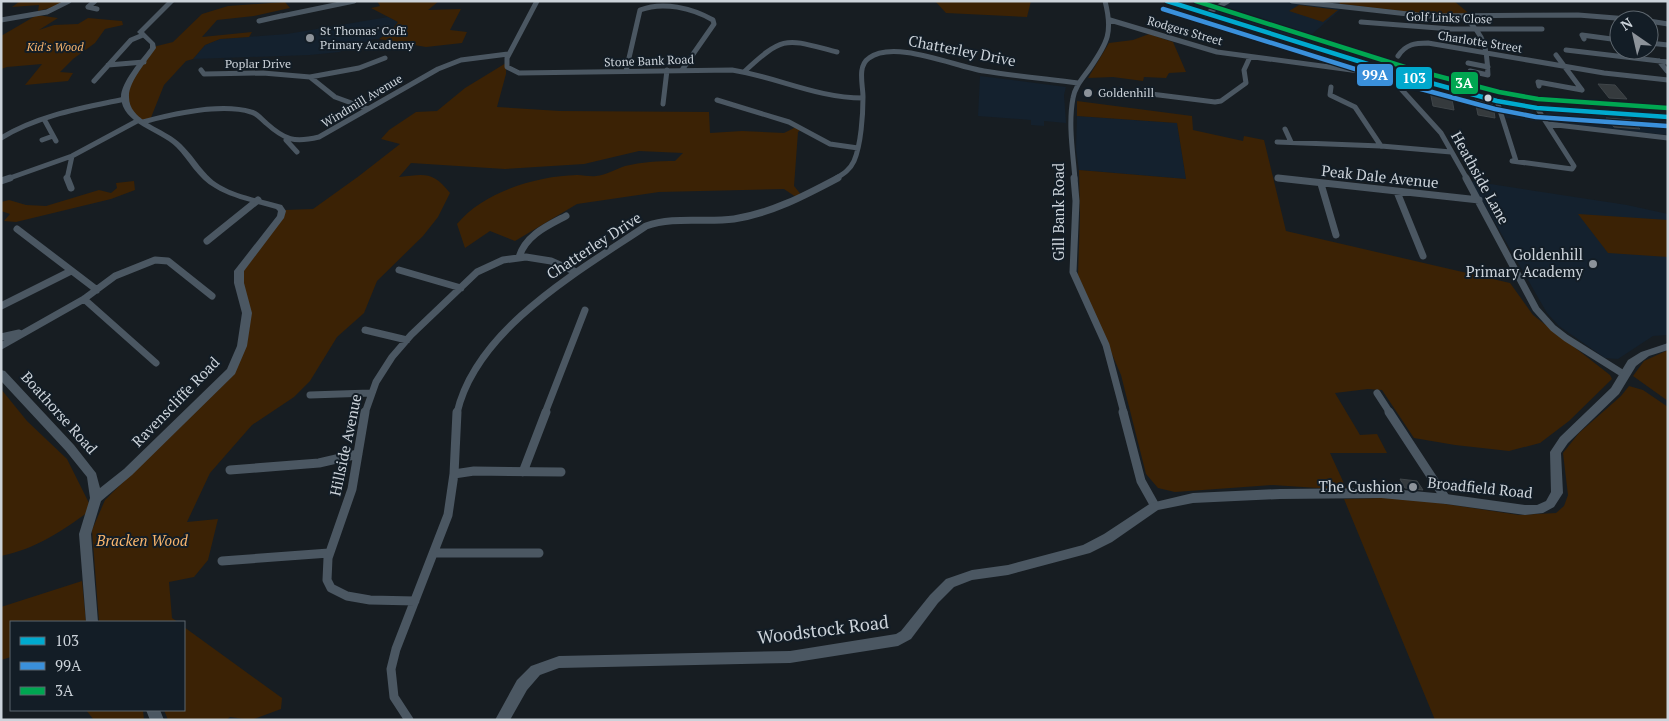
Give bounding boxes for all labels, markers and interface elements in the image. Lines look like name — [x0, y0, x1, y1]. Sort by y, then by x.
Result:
street label: Golf Links Close — [1406, 8, 1492, 27]
north arrow — [1609, 10, 1659, 60]
street label: Rodgers Street — [1146, 13, 1225, 49]
text: N — [1617, 13, 1636, 35]
place label: St Thomas' CofE Primary Academy — [320, 23, 415, 52]
street label: Charlotte Street — [1437, 27, 1524, 56]
street label: Chatterley Drive — [907, 30, 1018, 70]
marker: St Thomas' CofE Primary Academy — [304, 32, 316, 44]
park label: Kid's Wood — [25, 39, 84, 54]
street label: Stone Bank Road — [604, 51, 695, 70]
street label: Poplar Drive — [225, 56, 291, 71]
line badge: 99A — [1356, 63, 1394, 87]
text: 99A — [1362, 65, 1389, 84]
line badge: 103 — [1395, 66, 1433, 90]
text: 103 — [1402, 68, 1426, 87]
street label: Windmill Avenue — [319, 71, 405, 131]
line badge: 3A — [1450, 71, 1479, 95]
text: 3A — [1455, 73, 1474, 92]
place label: Goldenhill — [1098, 85, 1155, 100]
marker: Goldenhill — [1082, 87, 1094, 99]
unlabelled marker — [1483, 93, 1493, 103]
street label: Heathside Lane — [1447, 128, 1515, 227]
street label: Peak Dale Avenue — [1321, 160, 1440, 192]
street label: Gill Bank Road — [1048, 163, 1068, 261]
street label: Chatterley Drive — [542, 207, 645, 283]
place label: Goldenhill Primary Academy — [1466, 244, 1583, 281]
marker: Goldenhill Primary Academy — [1587, 258, 1599, 270]
street label: Ravenscliffe Road — [127, 352, 223, 451]
street label: Boathorse Road — [17, 367, 102, 458]
street label: Hillside Avenue — [324, 392, 366, 498]
street label: Broadfield Road — [1427, 472, 1534, 502]
place label: The Cushion — [1318, 476, 1403, 496]
marker: The Cushion — [1407, 481, 1419, 493]
park label: Bracken Wood — [95, 530, 189, 550]
street label: Woodstock Road — [756, 609, 890, 649]
legend — [10, 621, 185, 711]
text: 103 — [55, 630, 79, 650]
text: 99A — [55, 655, 82, 675]
text: 3A — [55, 680, 74, 700]

